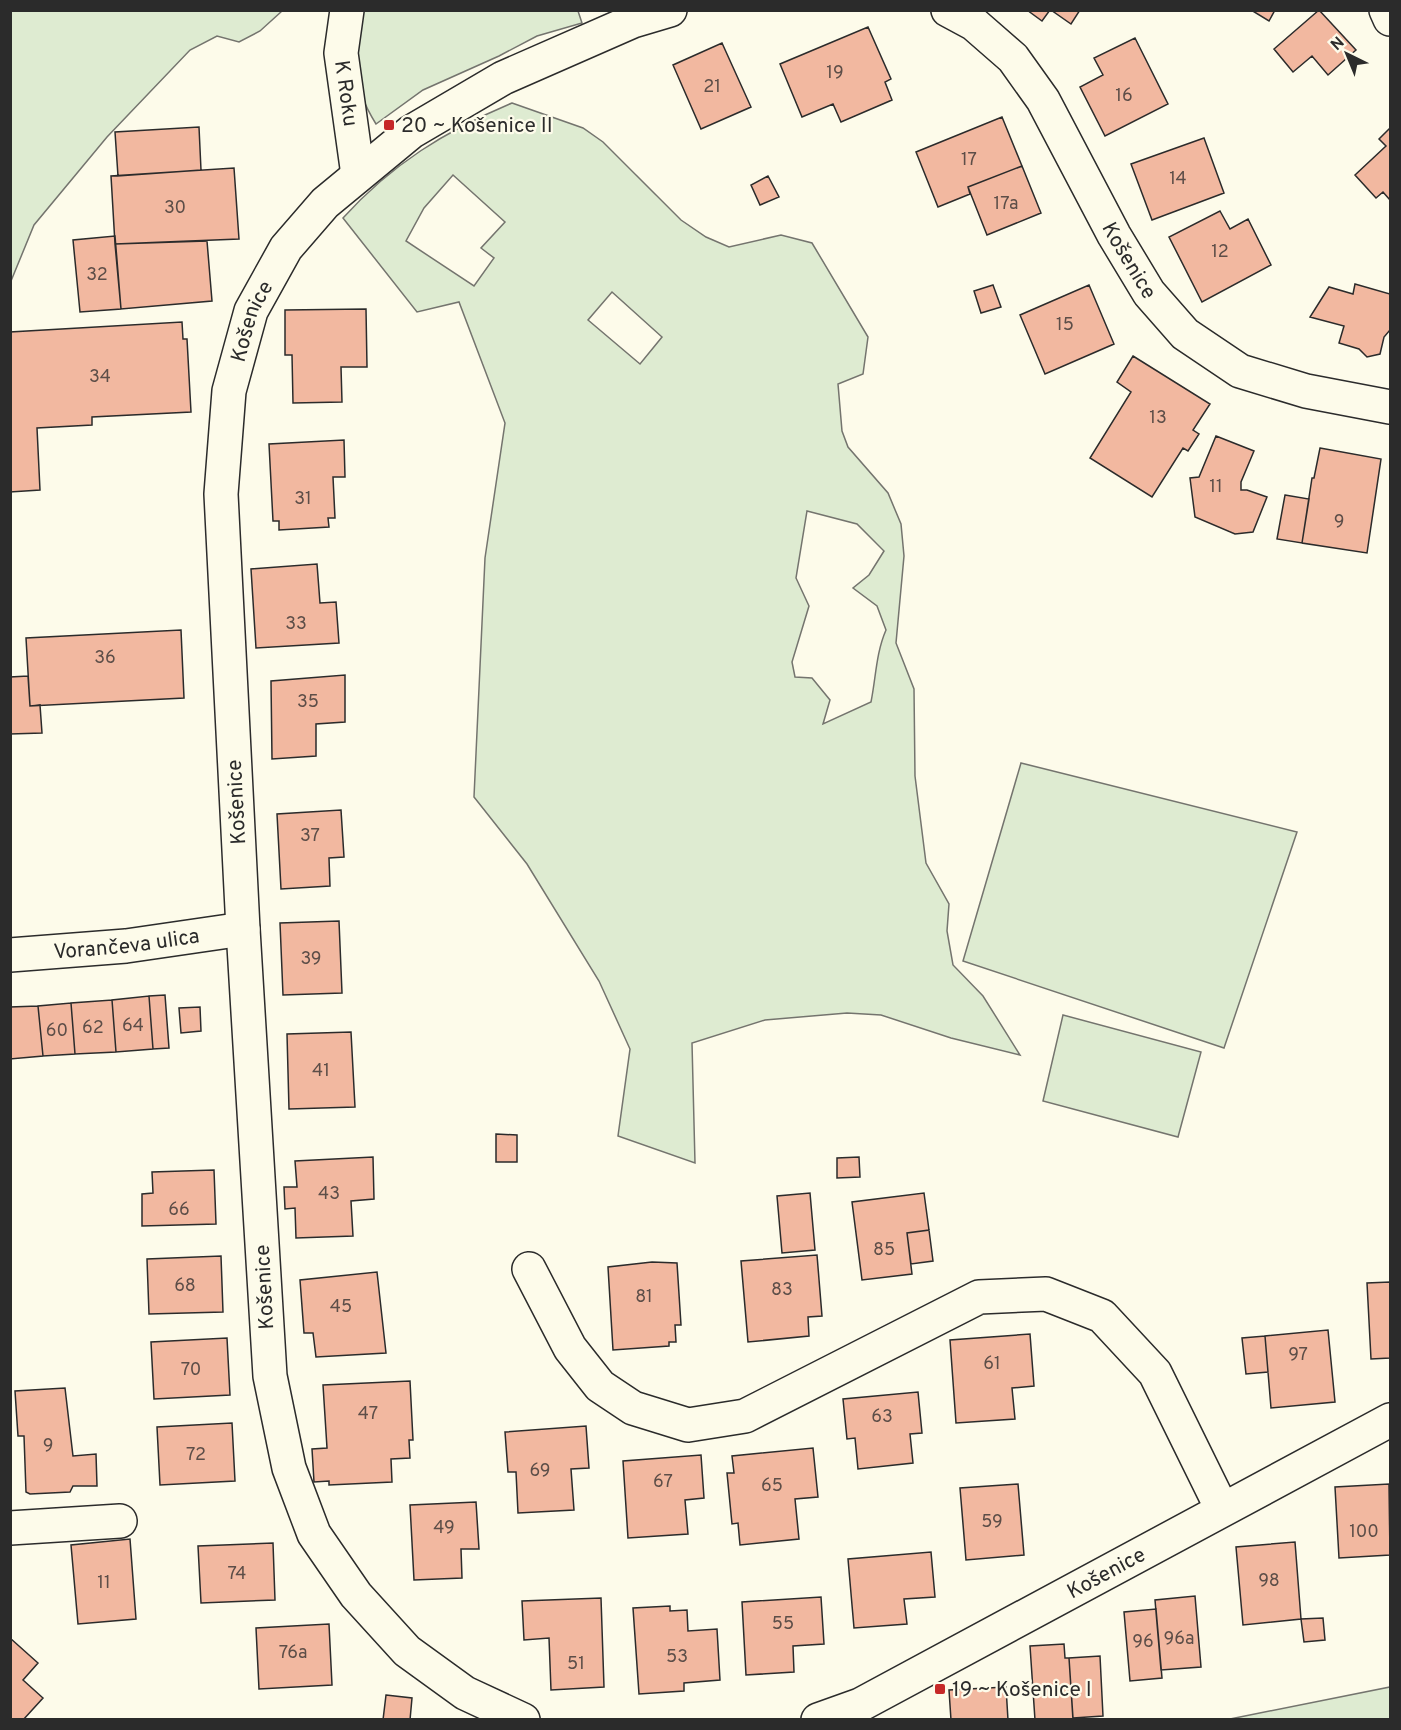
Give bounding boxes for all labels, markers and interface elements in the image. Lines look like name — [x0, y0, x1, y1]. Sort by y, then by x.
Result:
north arrow — [1317, 24, 1377, 84]
text: N — [1327, 33, 1349, 56]
street label: K Roku — [327, 59, 363, 128]
house number: 19 — [826, 62, 844, 85]
house number: 21 — [703, 76, 721, 99]
house number: 16 — [1115, 85, 1133, 108]
place label: 20 ~ Košenice II — [401, 113, 553, 140]
marker: 20 ~ Košenice II — [382, 118, 396, 132]
house number: 17 — [961, 149, 977, 172]
house number: 14 — [1169, 168, 1187, 191]
house number: 17a — [994, 193, 1018, 216]
house number: 30 — [164, 197, 186, 220]
street label: Košenice — [1095, 218, 1162, 305]
house number: 12 — [1211, 241, 1229, 264]
house number: 32 — [86, 264, 108, 287]
street label: Košenice — [226, 276, 280, 365]
house number: 15 — [1056, 314, 1074, 337]
house number: 34 — [89, 366, 111, 389]
house number: 13 — [1149, 407, 1167, 430]
house number: 11 — [1209, 476, 1223, 499]
house number: 31 — [294, 488, 312, 511]
house number: 9 — [1334, 511, 1344, 534]
house number: 33 — [285, 613, 307, 636]
house number: 36 — [94, 647, 116, 670]
house number: 35 — [297, 691, 319, 714]
street label: Košenice — [222, 759, 253, 845]
house number: 37 — [300, 825, 320, 848]
street label: Vorančeva ulica — [53, 923, 201, 967]
house number: 39 — [300, 948, 322, 971]
house number: 64 — [122, 1015, 144, 1038]
house number: 62 — [82, 1017, 104, 1040]
house number: 60 — [46, 1020, 68, 1043]
house number: 41 — [312, 1060, 330, 1083]
house number: 43 — [318, 1183, 340, 1206]
house number: 66 — [168, 1199, 190, 1222]
house number: 85 — [873, 1239, 895, 1262]
street label: Košenice — [250, 1244, 281, 1330]
house number: 68 — [174, 1275, 196, 1298]
house number: 83 — [771, 1279, 793, 1302]
house number: 81 — [635, 1286, 653, 1309]
house number: 45 — [330, 1296, 352, 1319]
house number: 97 — [1288, 1344, 1308, 1367]
house number: 61 — [983, 1353, 1001, 1376]
house number: 70 — [181, 1359, 201, 1382]
house number: 47 — [358, 1403, 378, 1426]
house number: 63 — [871, 1406, 893, 1429]
house number: 9 — [43, 1435, 53, 1458]
house number: 72 — [186, 1444, 206, 1467]
house number: 69 — [530, 1460, 550, 1483]
house number: 67 — [653, 1471, 673, 1494]
house number: 65 — [761, 1475, 783, 1498]
house number: 59 — [981, 1511, 1003, 1534]
house number: 49 — [433, 1517, 455, 1540]
house number: 100 — [1349, 1521, 1379, 1544]
street label: Košenice — [1063, 1542, 1151, 1606]
house number: 74 — [228, 1563, 246, 1586]
house number: 98 — [1258, 1570, 1280, 1593]
house number: 11 — [97, 1572, 111, 1595]
house number: 55 — [772, 1613, 794, 1636]
house number: 96a — [1164, 1628, 1194, 1651]
house number: 96 — [1132, 1631, 1154, 1654]
house number: 76a — [279, 1642, 307, 1665]
house number: 53 — [666, 1646, 688, 1669]
house number: 51 — [567, 1653, 585, 1676]
place label: 19 ~ Košenice I — [952, 1677, 1092, 1704]
marker: 19 ~ Košenice I — [933, 1682, 947, 1696]

